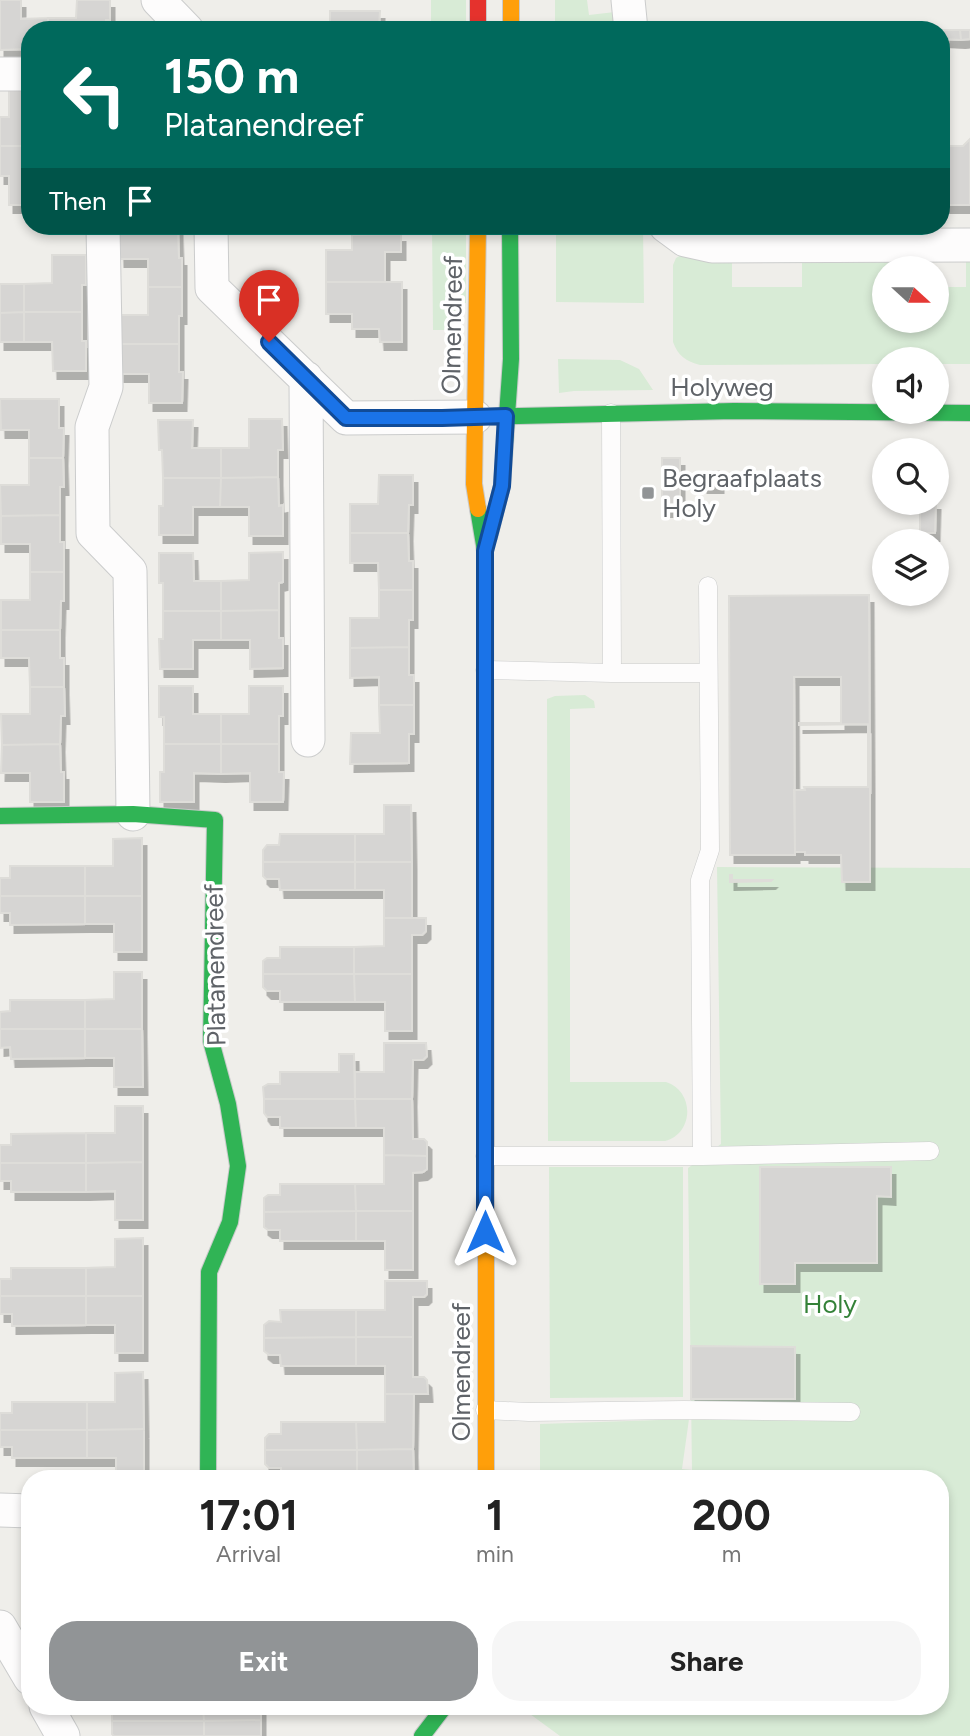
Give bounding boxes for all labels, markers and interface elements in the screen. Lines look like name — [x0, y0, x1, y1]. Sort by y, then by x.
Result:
text: 150 m — [164, 46, 299, 105]
icon: left — [49, 49, 140, 140]
text: Platanendreef — [164, 106, 364, 144]
icon: arrive — [121, 182, 159, 220]
text: Then — [49, 185, 107, 217]
street label: Olmendreef — [435, 255, 469, 395]
north arrow — [872, 256, 948, 332]
map controls — [872, 256, 949, 606]
pin — [239, 270, 299, 342]
icon: arrive — [250, 281, 288, 319]
button: sound — [872, 347, 949, 424]
street label: Holyweg — [670, 371, 774, 403]
button: search — [872, 438, 949, 515]
place label: Begraafplaats Holy — [662, 462, 822, 524]
marker: Begraafplaats Holy — [640, 485, 656, 501]
button: layers — [872, 529, 949, 606]
street label: Platanendreef — [198, 883, 232, 1046]
position arrow — [448, 1195, 522, 1269]
park label: Holy — [803, 1288, 857, 1320]
street label: Olmendreef — [445, 1302, 477, 1441]
text: 17:01 — [199, 1490, 298, 1541]
text: 1 — [486, 1490, 504, 1541]
text: 200 — [692, 1490, 771, 1541]
text: Arrival — [216, 1540, 281, 1568]
text: min — [476, 1540, 514, 1568]
text: m — [722, 1540, 741, 1568]
button: Exit — [49, 1621, 478, 1701]
button: Share — [492, 1621, 921, 1701]

